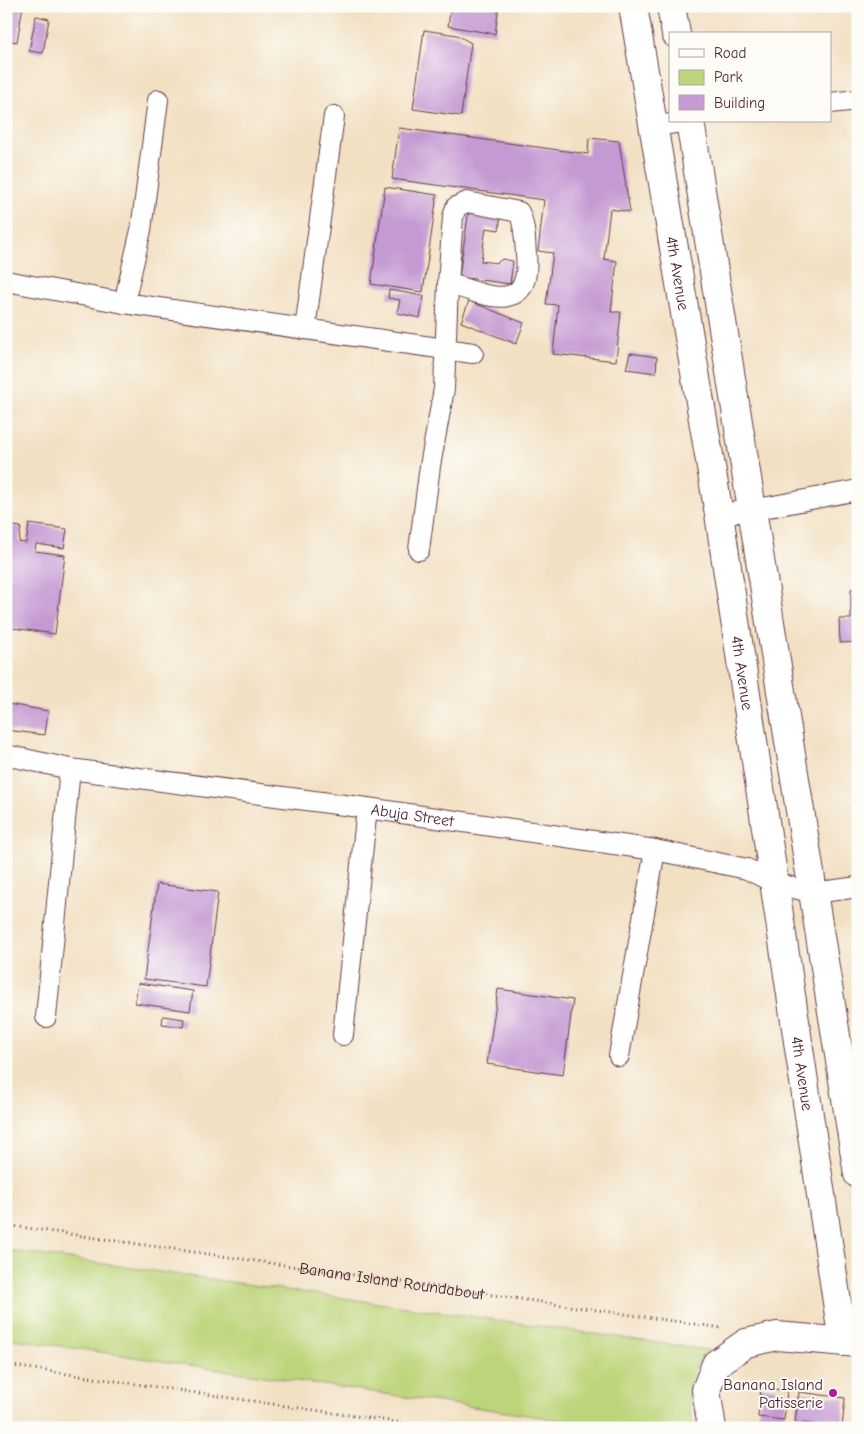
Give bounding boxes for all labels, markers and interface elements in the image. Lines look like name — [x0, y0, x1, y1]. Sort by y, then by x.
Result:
legend — [669, 32, 832, 122]
text: Road — [714, 44, 746, 62]
text: Park — [714, 68, 743, 86]
text: Building — [714, 94, 765, 112]
street label: 4th Avenue — [662, 235, 692, 312]
street label: 4th Avenue — [727, 635, 756, 712]
street label: Abuja Street — [370, 801, 455, 831]
street label: 4th Avenue — [787, 1035, 816, 1112]
street label: Banana Island Roundabout — [298, 1259, 486, 1304]
place label: Banana Island Patisserie — [723, 1376, 823, 1412]
marker: Banana Island Patisserie — [827, 1387, 839, 1399]

